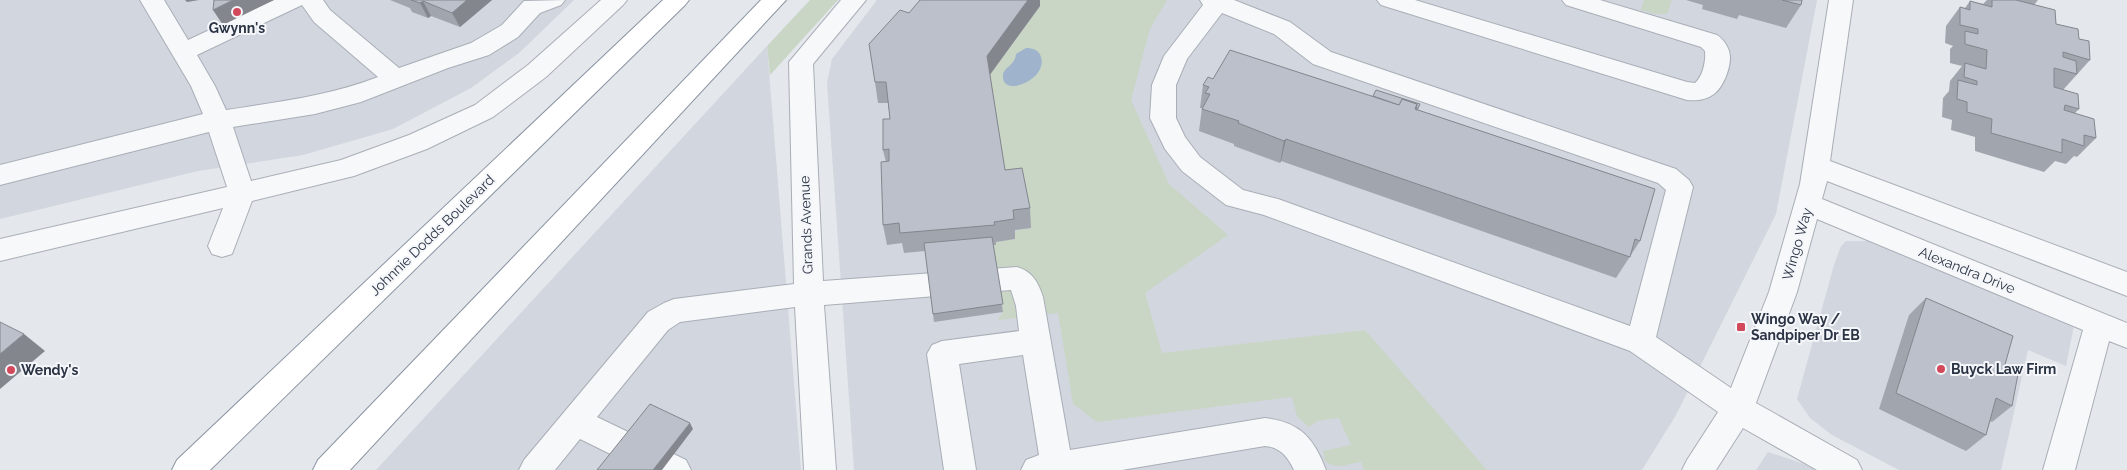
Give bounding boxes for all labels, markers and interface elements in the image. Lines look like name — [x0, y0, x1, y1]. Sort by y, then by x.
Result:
marker: Gwynn's — [231, 6, 243, 18]
place label: Gwynn's — [209, 20, 265, 36]
street label: Johnnie Dodds Boulevard — [367, 171, 497, 299]
street label: Grands Avenue — [796, 176, 816, 274]
street label: Wingo Way — [1779, 205, 1815, 282]
street label: Alexandra Drive — [1917, 243, 2017, 297]
place label: Wingo Way / Sandpiper Dr EB — [1751, 311, 1860, 343]
marker: Wingo Way / Sandpiper Dr EB — [1735, 321, 1747, 333]
place label: Buyck Law Firm — [1951, 361, 2056, 377]
place label: Wendy's — [21, 362, 78, 378]
marker: Buyck Law Firm — [1935, 363, 1947, 375]
marker: Wendy's — [5, 364, 17, 376]

